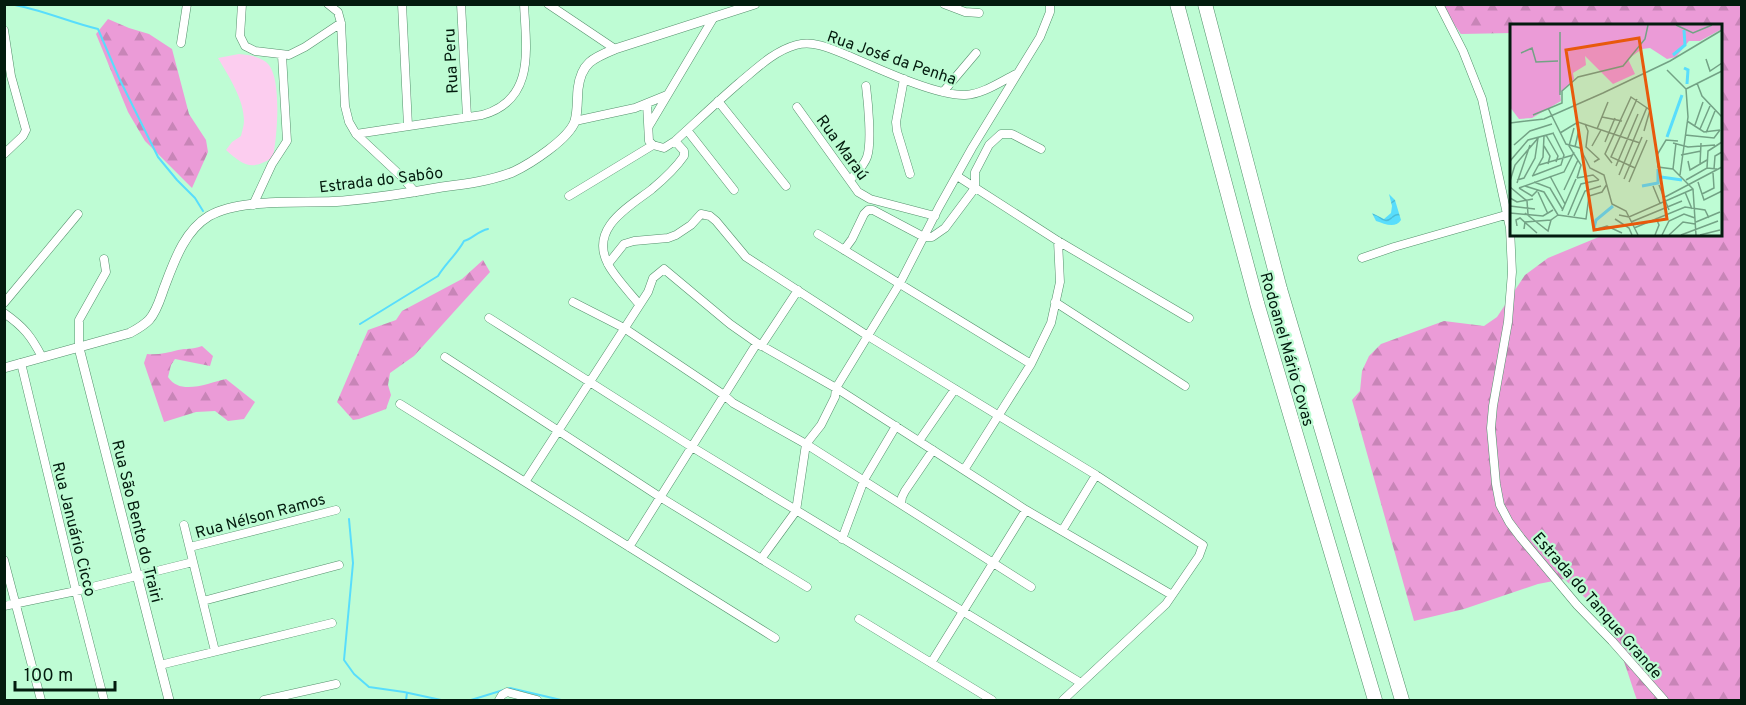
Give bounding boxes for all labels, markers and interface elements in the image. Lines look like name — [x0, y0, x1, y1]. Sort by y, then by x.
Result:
inset map — [1510, 24, 1722, 236]
street label: Rua José da Penha — [824, 27, 959, 90]
street label: Rua Peru — [440, 28, 464, 94]
street label: Rua Maraú — [811, 112, 872, 185]
street label: Estrada do Sabôo — [318, 163, 444, 199]
street label: Rodoanel Mário Covas — [1255, 270, 1318, 429]
street label: Rua São Bento do Trairi — [106, 438, 166, 605]
street label: Rua Januário Cicco — [47, 460, 99, 599]
street label: Rua Nélson Ramos — [193, 490, 328, 544]
street label: Estrada do Tanque Grande — [1527, 529, 1666, 684]
scale bar — [15, 654, 116, 692]
text: 100 m — [24, 665, 73, 688]

